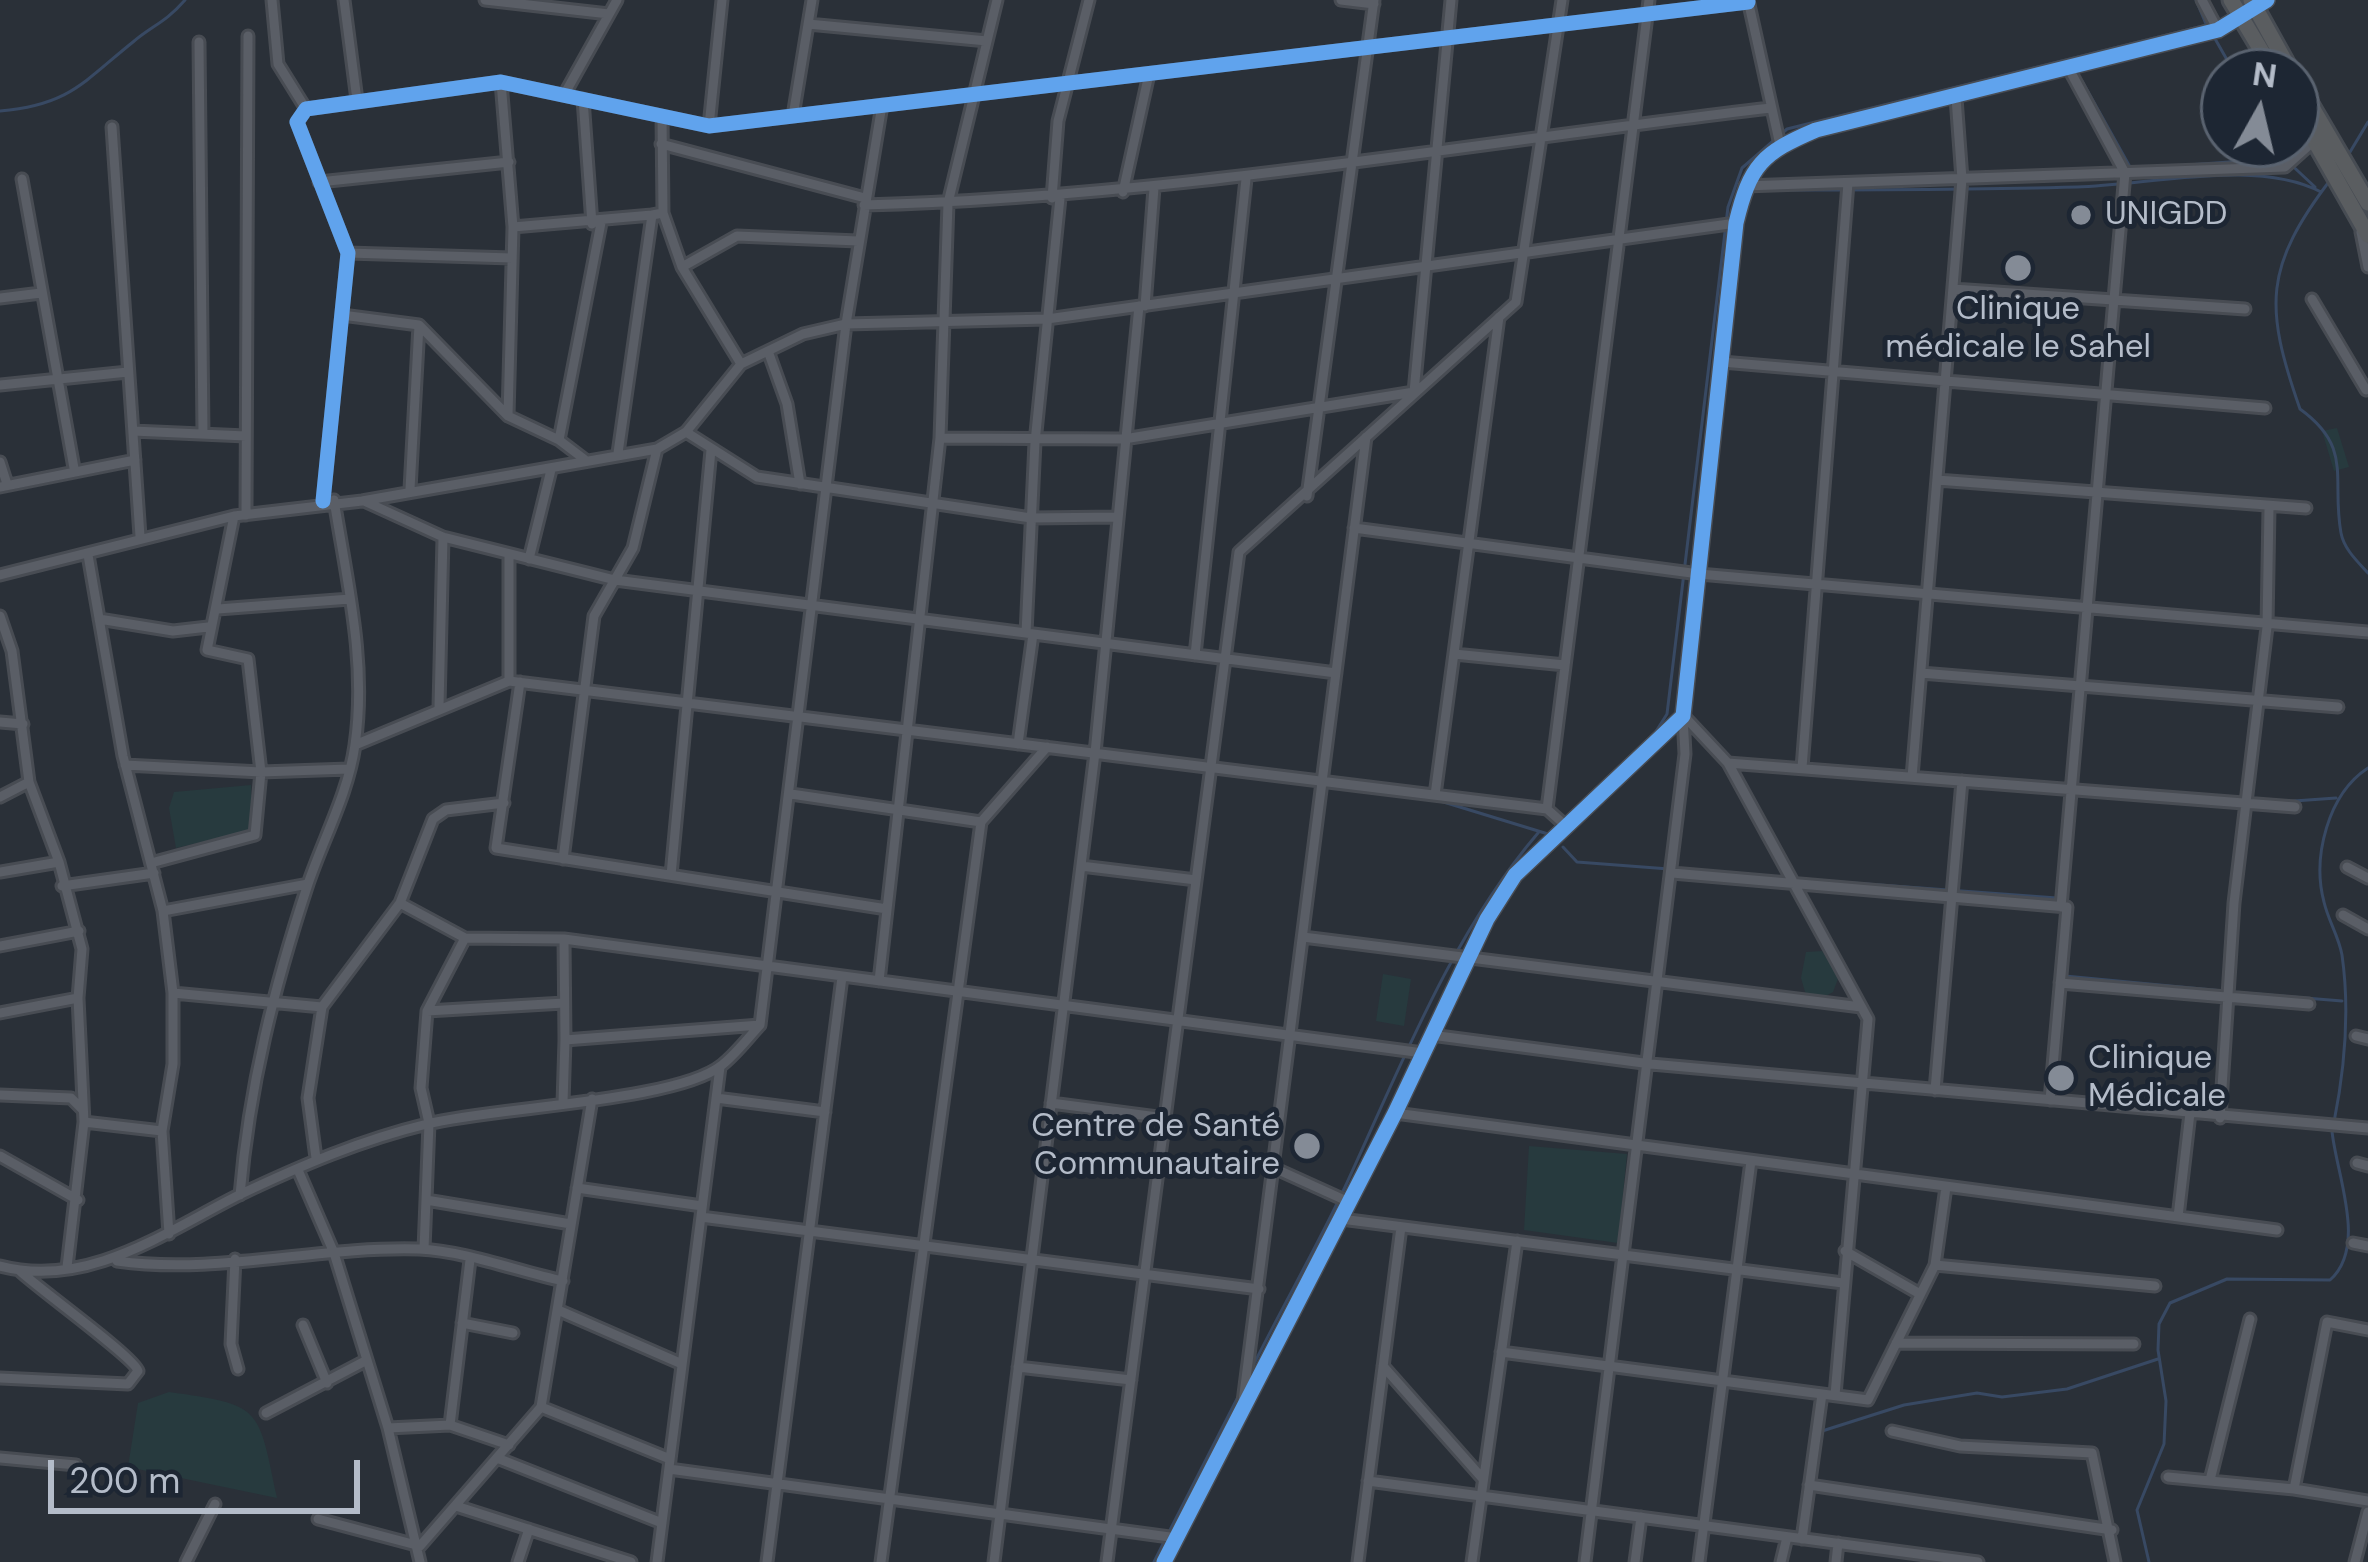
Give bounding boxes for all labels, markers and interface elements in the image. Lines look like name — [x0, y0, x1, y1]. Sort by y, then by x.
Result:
north arrow — [2200, 48, 2320, 168]
text: N — [2250, 52, 2280, 98]
place label: UNIGDD — [2105, 195, 2228, 235]
marker: UNIGDD — [2068, 202, 2094, 228]
marker: Clinique médicale le Sahel — [2002, 252, 2034, 284]
place label: Clinique médicale le Sahel — [1885, 290, 2151, 368]
place label: Clinique Médicale — [2088, 1039, 2226, 1117]
marker: Clinique Médicale — [2045, 1062, 2077, 1094]
place label: Centre de Santé Communautaire — [1031, 1107, 1280, 1185]
marker: Centre de Santé Communautaire — [1291, 1130, 1323, 1162]
scale bar — [54, 1436, 366, 1510]
text: 200 m — [69, 1457, 180, 1504]

